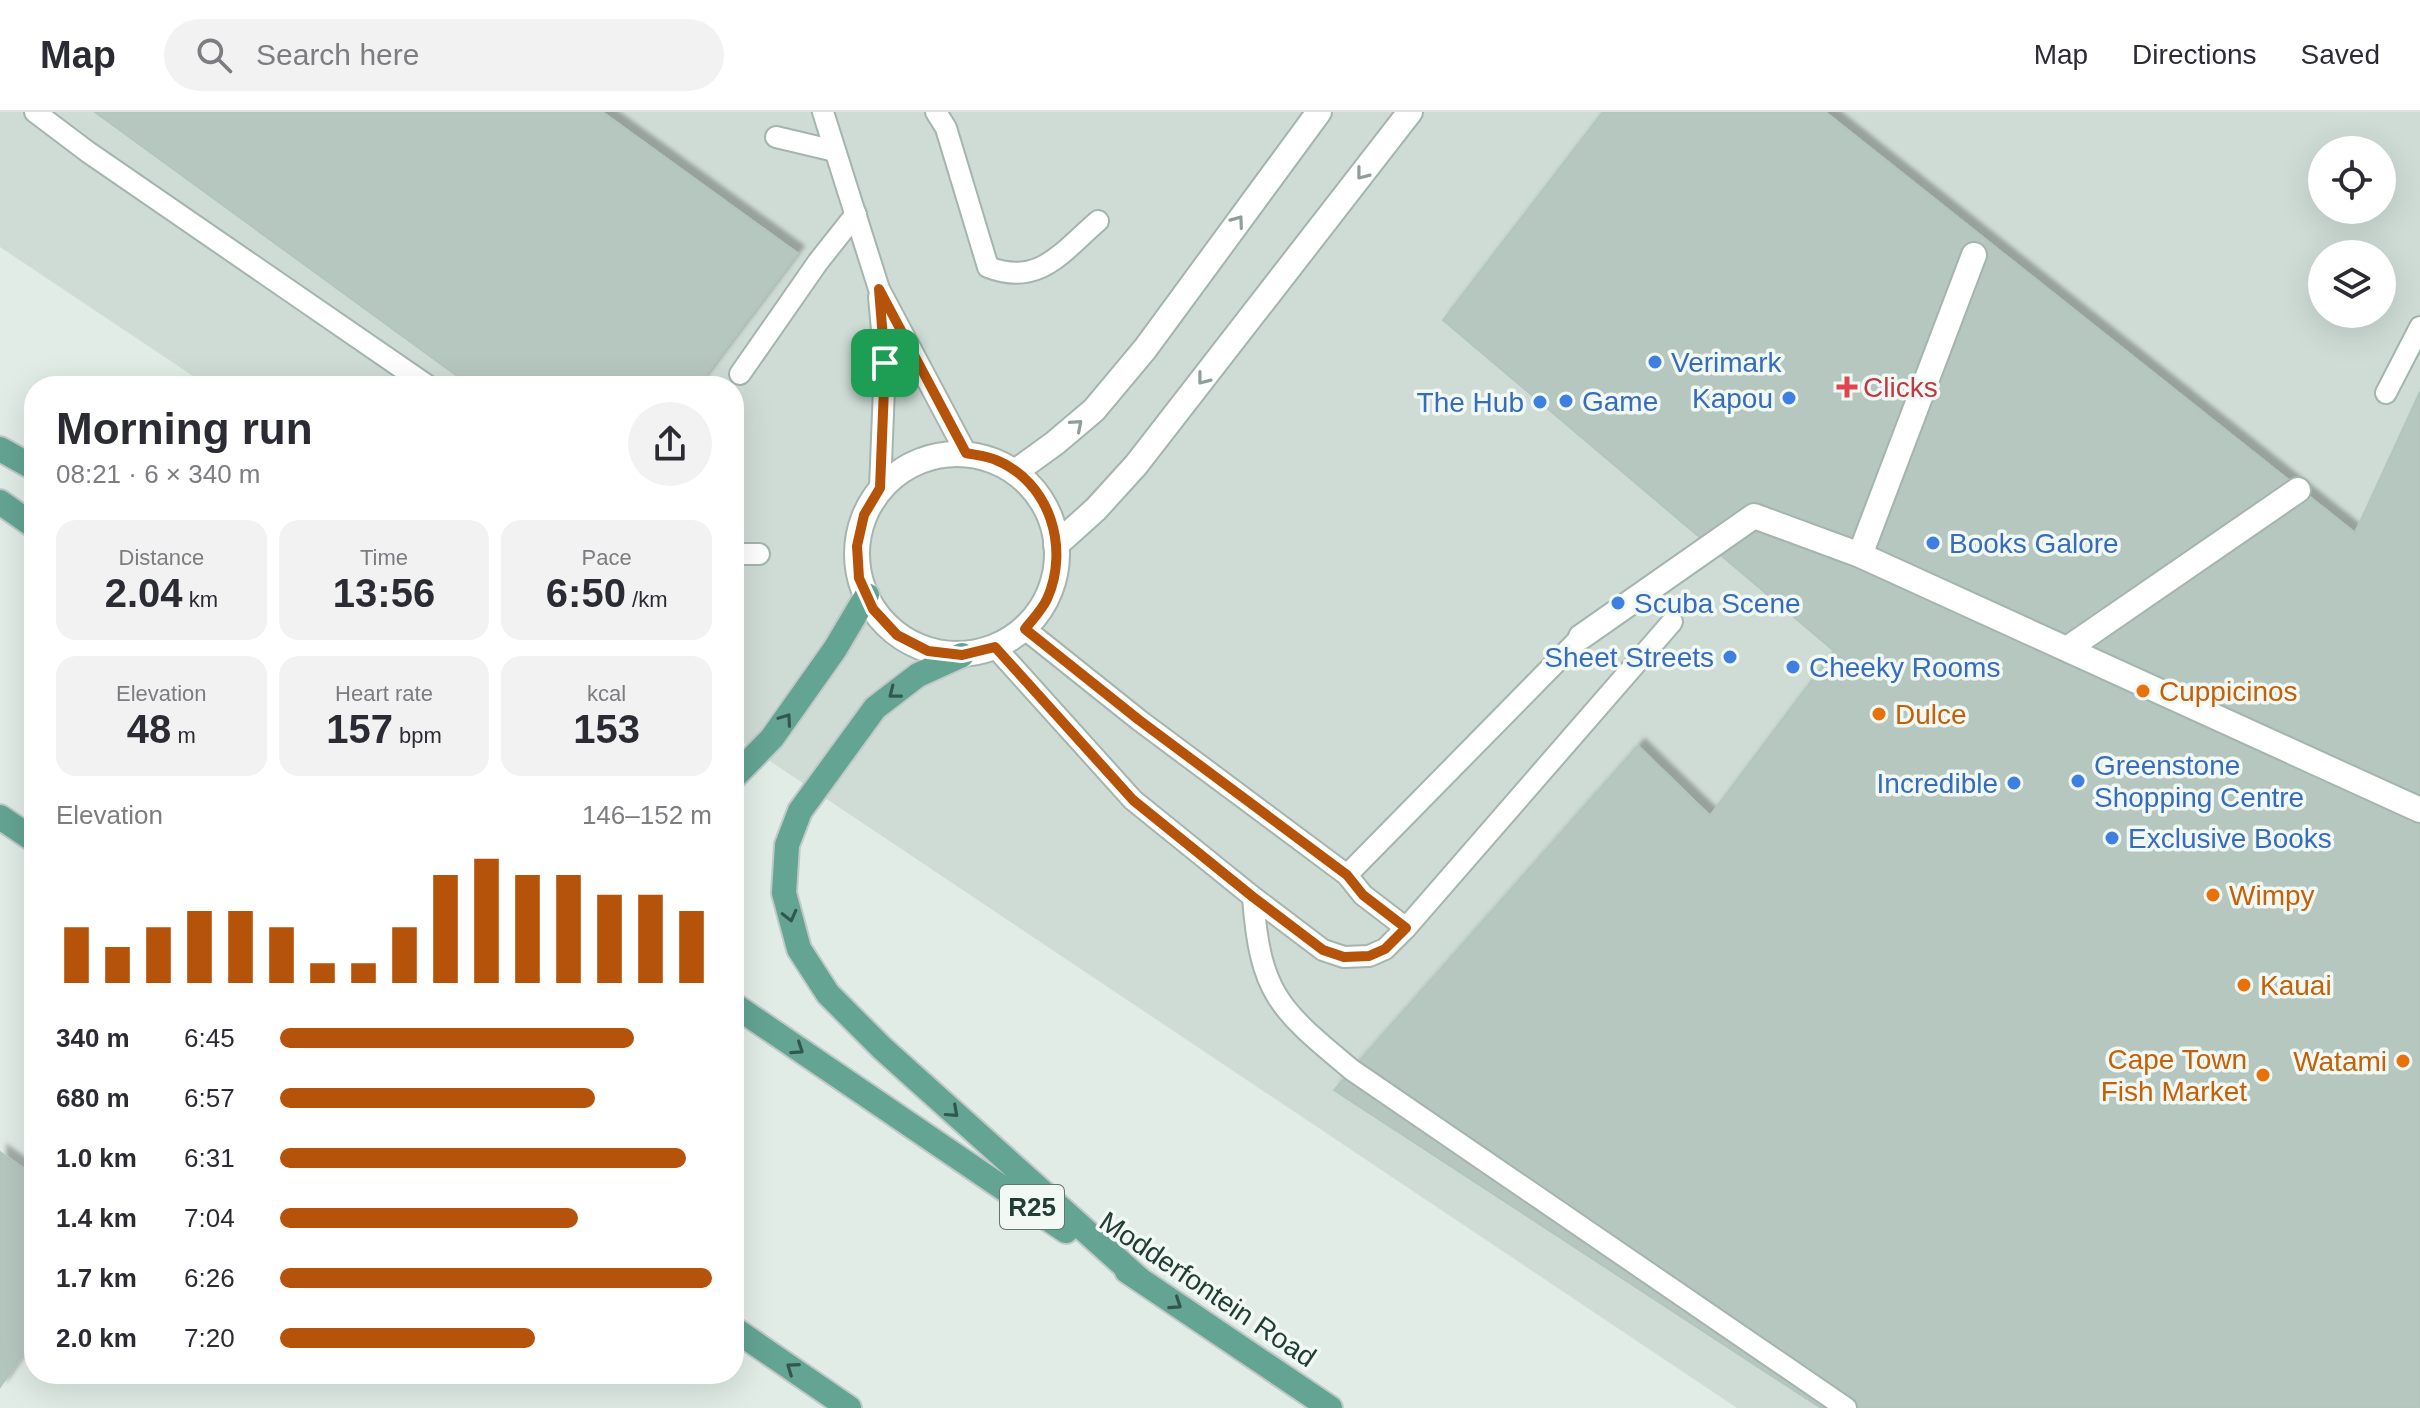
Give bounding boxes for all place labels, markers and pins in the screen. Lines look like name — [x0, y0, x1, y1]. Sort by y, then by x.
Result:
pin — [851, 329, 919, 397]
place label: Verimark — [1671, 347, 1782, 378]
marker: Verimark — [1646, 353, 1664, 371]
place label: Clicks — [1863, 372, 1938, 403]
marker: Clicks — [1838, 378, 1856, 396]
place label: Kapou — [1692, 383, 1773, 414]
place label: Game — [1582, 386, 1658, 417]
place label: The Hub — [1417, 387, 1524, 418]
marker: Kapou — [1780, 389, 1798, 407]
marker: Game — [1557, 392, 1575, 410]
marker: The Hub — [1531, 393, 1549, 411]
place label: Books Galore — [1949, 528, 2119, 559]
marker: Books Galore — [1924, 534, 1942, 552]
place label: Scuba Scene — [1634, 588, 1801, 619]
marker: Scuba Scene — [1609, 594, 1627, 612]
place label: Sheet Streets — [1544, 642, 1714, 673]
marker: Sheet Streets — [1721, 648, 1739, 666]
place label: Cheeky Rooms — [1809, 652, 2000, 683]
marker: Cheeky Rooms — [1784, 658, 1802, 676]
place label: Cuppicinos — [2159, 676, 2298, 707]
marker: Cuppicinos — [2134, 682, 2152, 700]
place label: Dulce — [1895, 699, 1967, 730]
marker: Dulce — [1870, 705, 1888, 723]
place label: Greenstone Shopping Centre — [2094, 750, 2304, 813]
place label: Incredible — [1877, 768, 1998, 799]
marker: Greenstone Shopping Centre — [2069, 772, 2087, 790]
marker: Incredible — [2005, 774, 2023, 792]
place label: Exclusive Books — [2128, 823, 2332, 854]
marker: Exclusive Books — [2103, 829, 2121, 847]
place label: Wimpy — [2229, 880, 2315, 911]
marker: Wimpy — [2204, 886, 2222, 904]
place label: Kauai — [2260, 970, 2332, 1001]
marker: Kauai — [2235, 976, 2253, 994]
place label: Cape Town Fish Market — [2101, 1044, 2247, 1107]
place label: Watami — [2293, 1046, 2387, 1077]
marker: Watami — [2394, 1052, 2412, 1070]
marker: Cape Town Fish Market — [2254, 1066, 2272, 1084]

